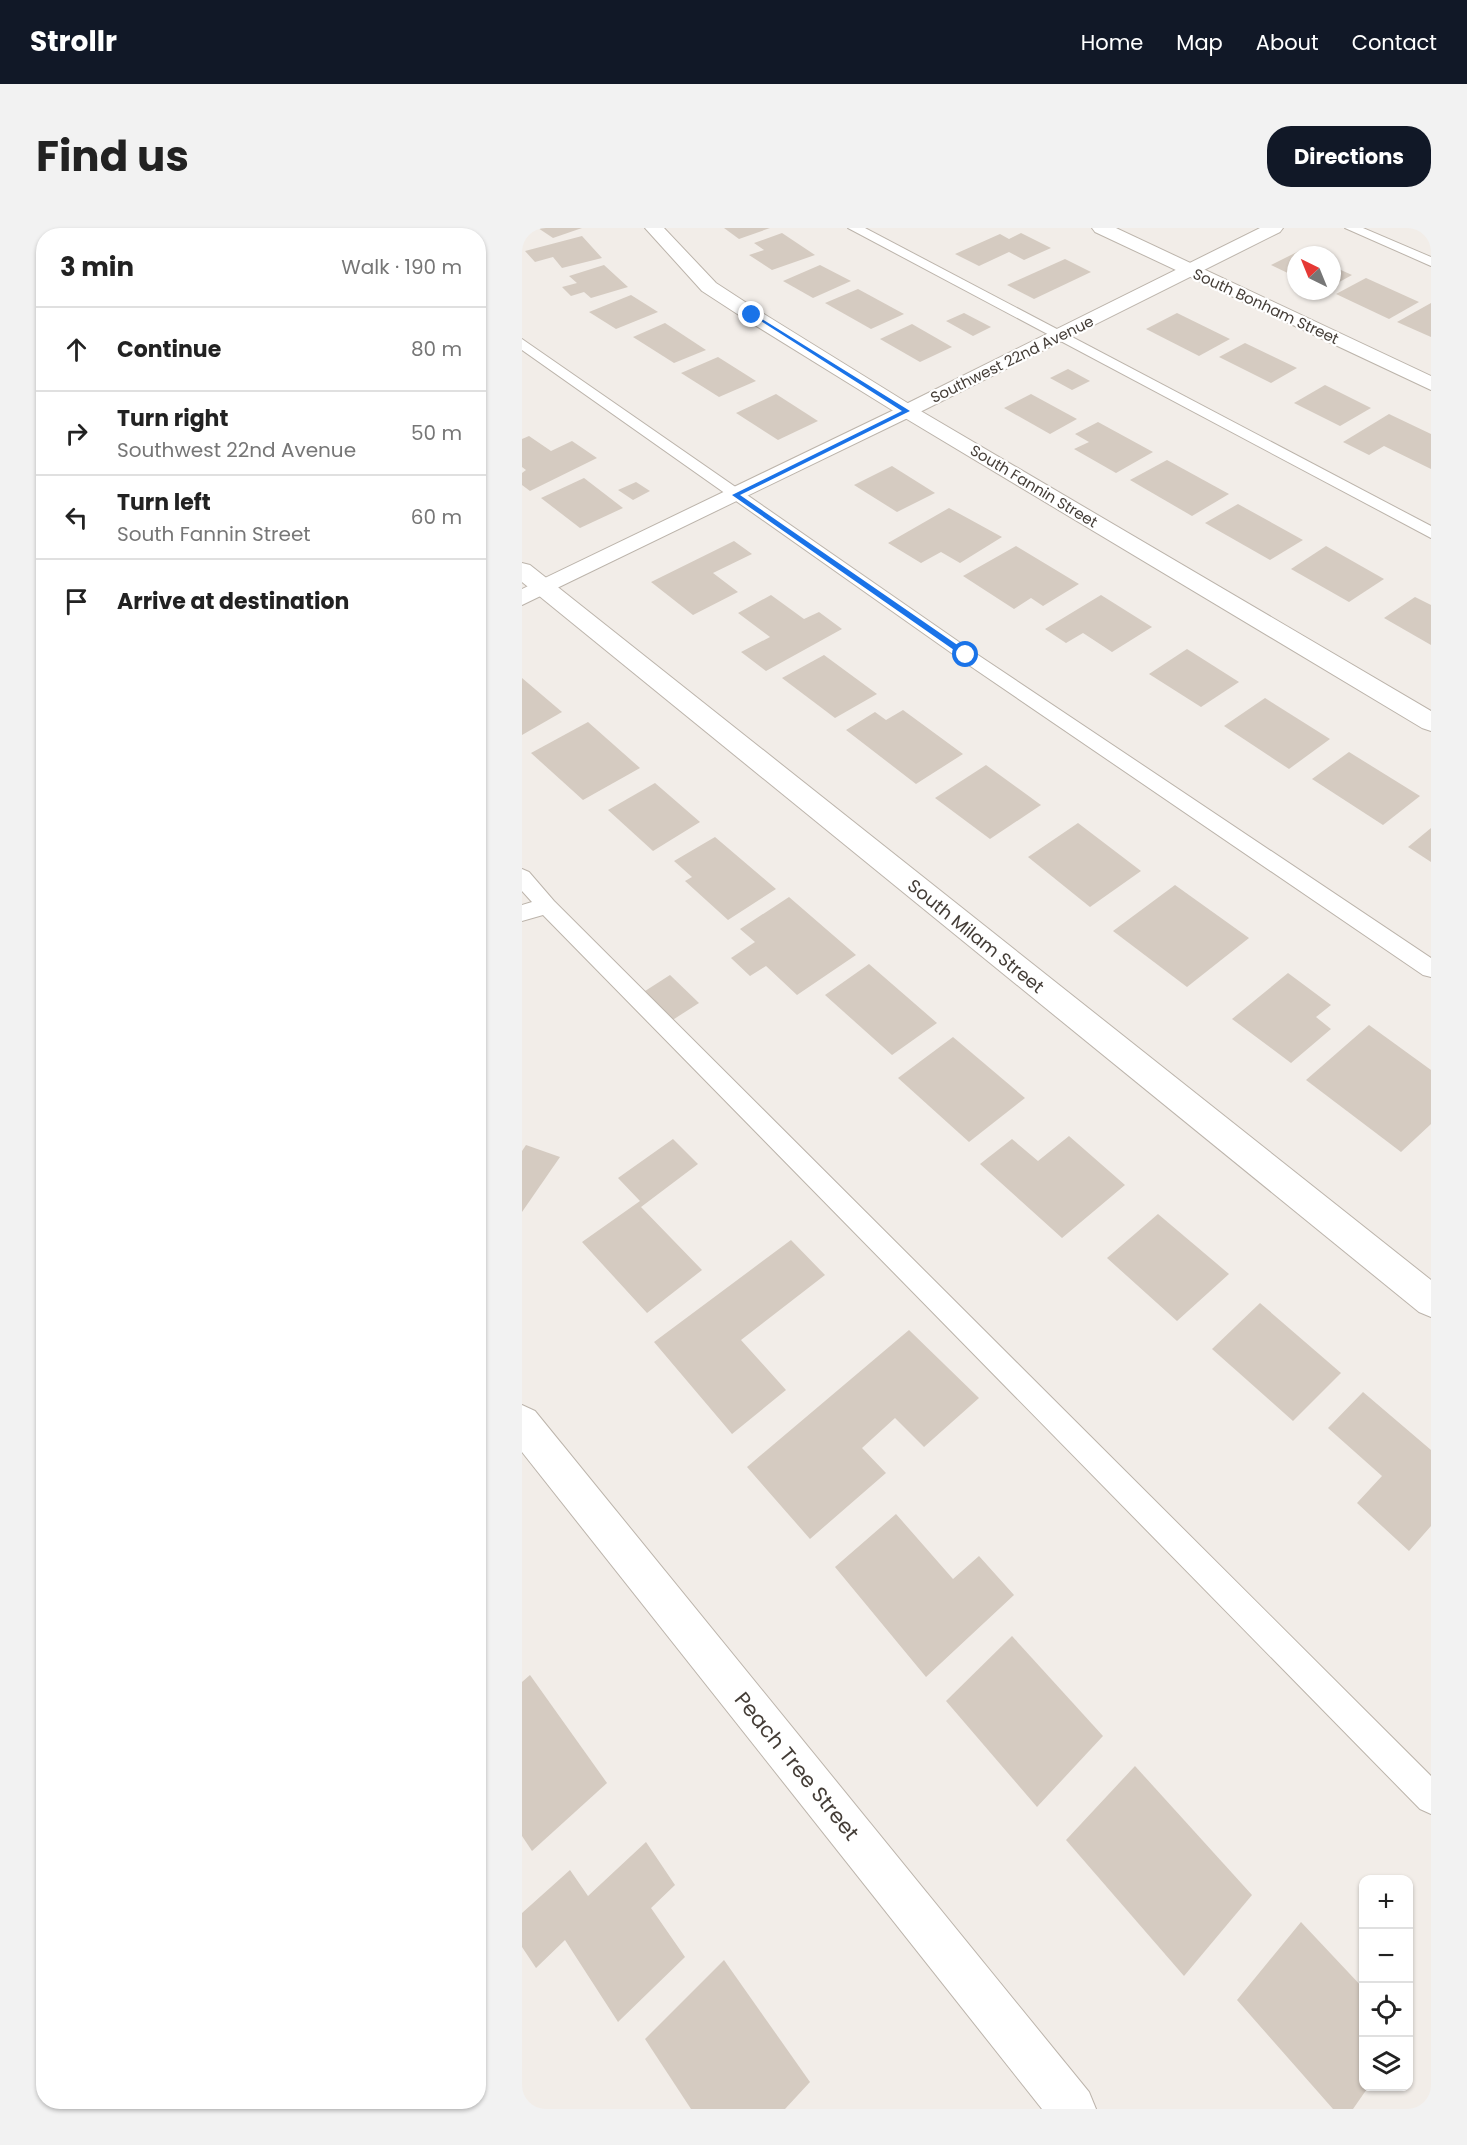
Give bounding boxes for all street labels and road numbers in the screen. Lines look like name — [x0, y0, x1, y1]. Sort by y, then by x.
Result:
street label: South Bonham Street — [1190, 263, 1342, 349]
street label: Southwest 22nd Avenue — [927, 310, 1097, 408]
street label: South Fannin Street — [966, 440, 1102, 532]
street label: South Milam Street — [902, 873, 1050, 999]
street label: Peach Tree Street — [728, 1686, 866, 1846]

